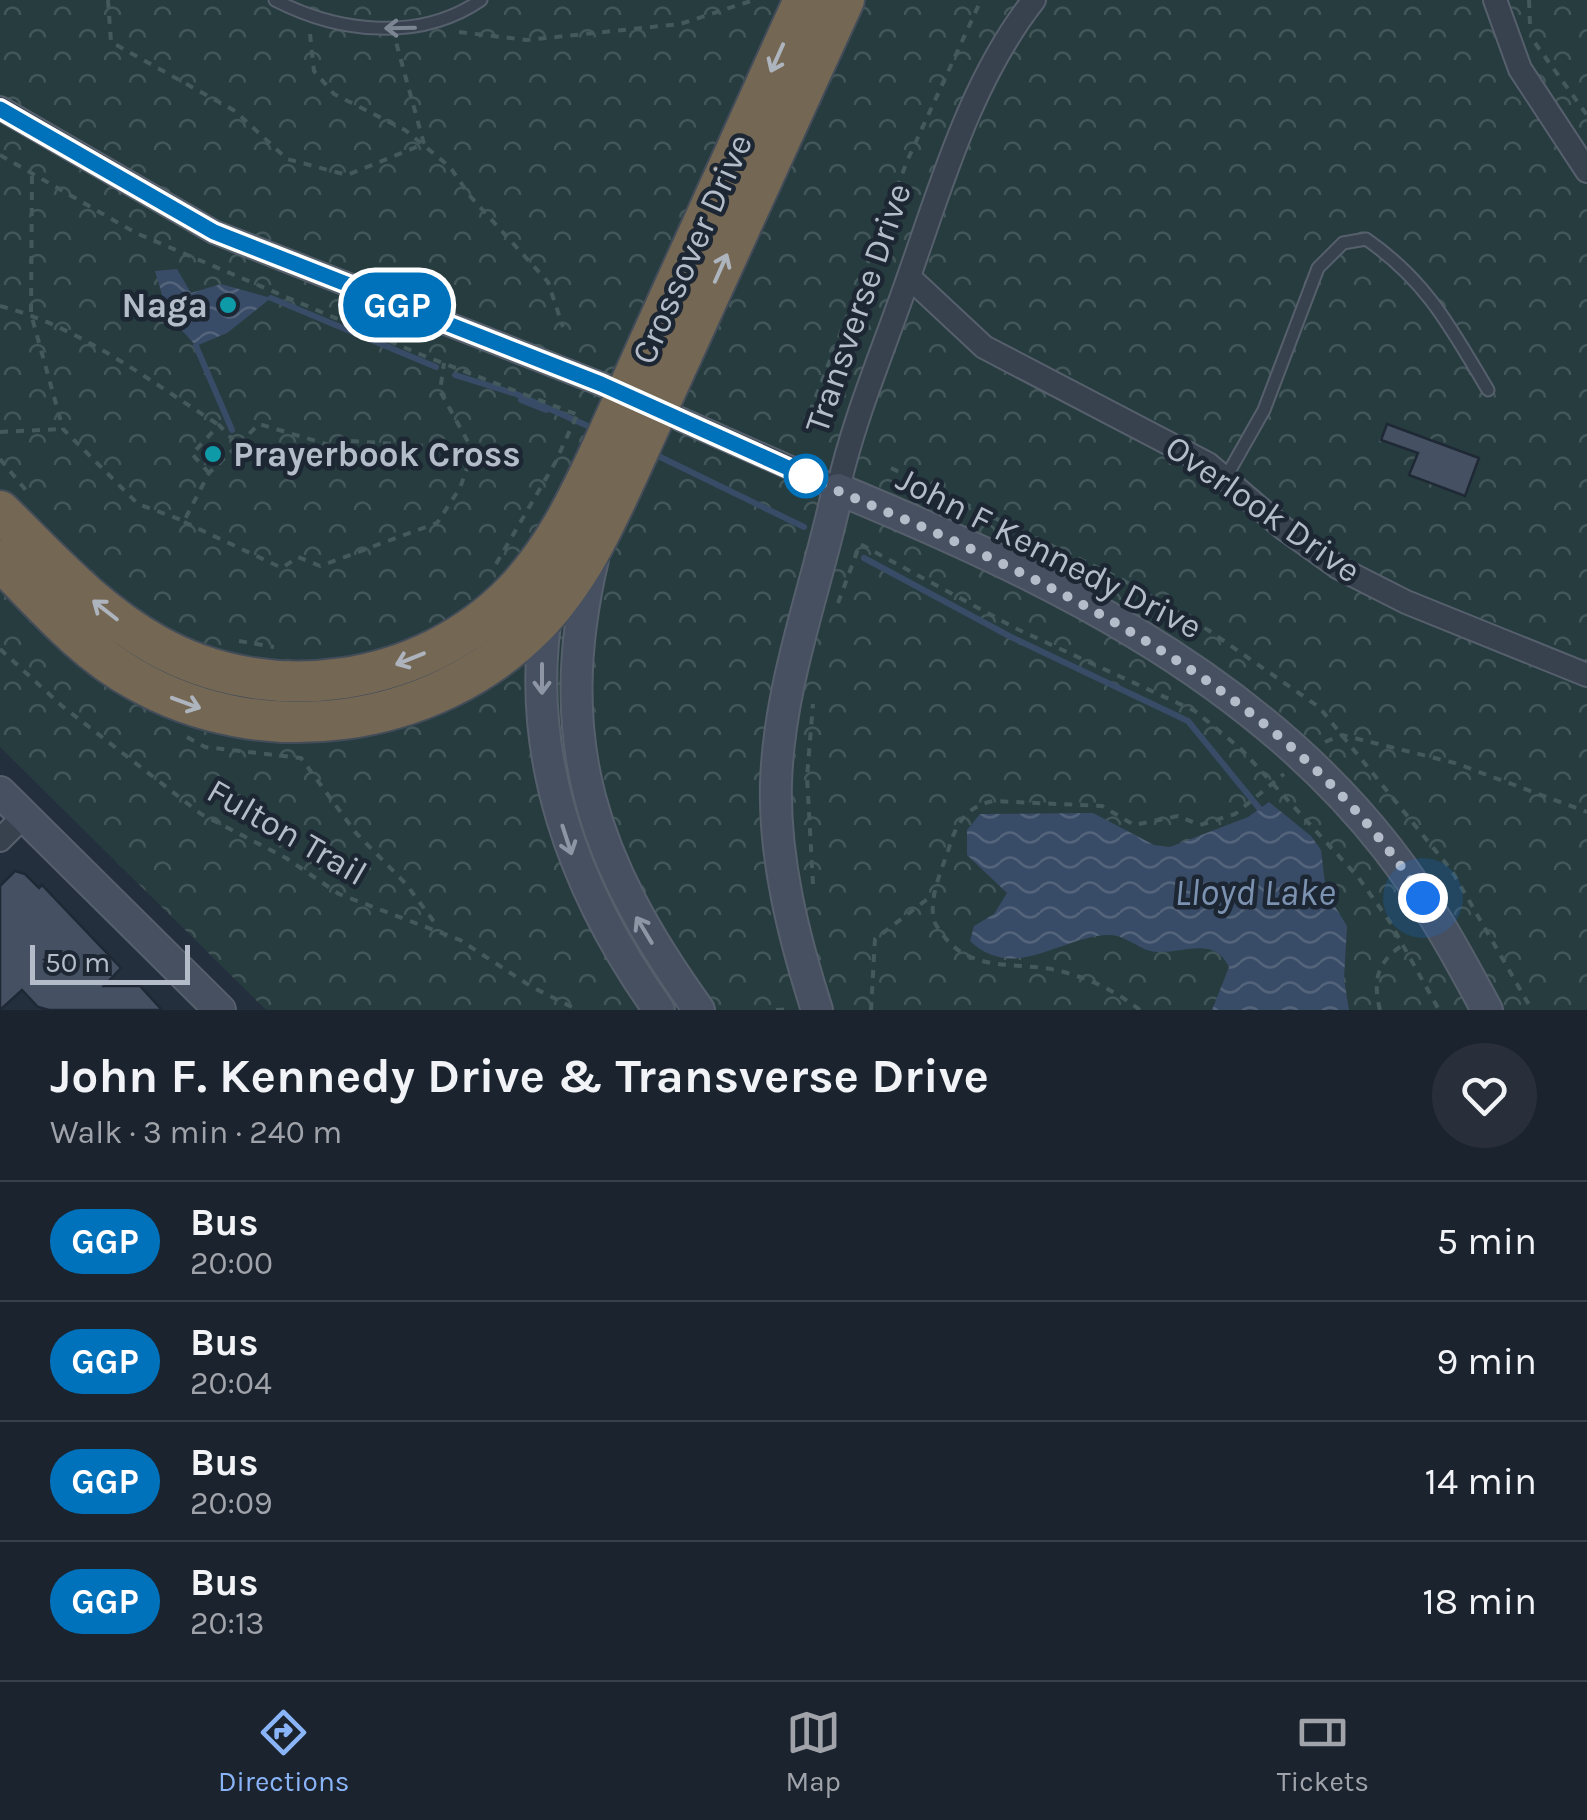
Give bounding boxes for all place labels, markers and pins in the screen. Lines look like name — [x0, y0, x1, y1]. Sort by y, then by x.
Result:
place label: Naga — [122, 285, 208, 327]
marker: Naga — [217, 294, 239, 316]
place label: Prayerbook Cross — [233, 434, 521, 476]
marker: Prayerbook Cross — [202, 443, 224, 465]
unlabelled marker — [785, 455, 827, 497]

